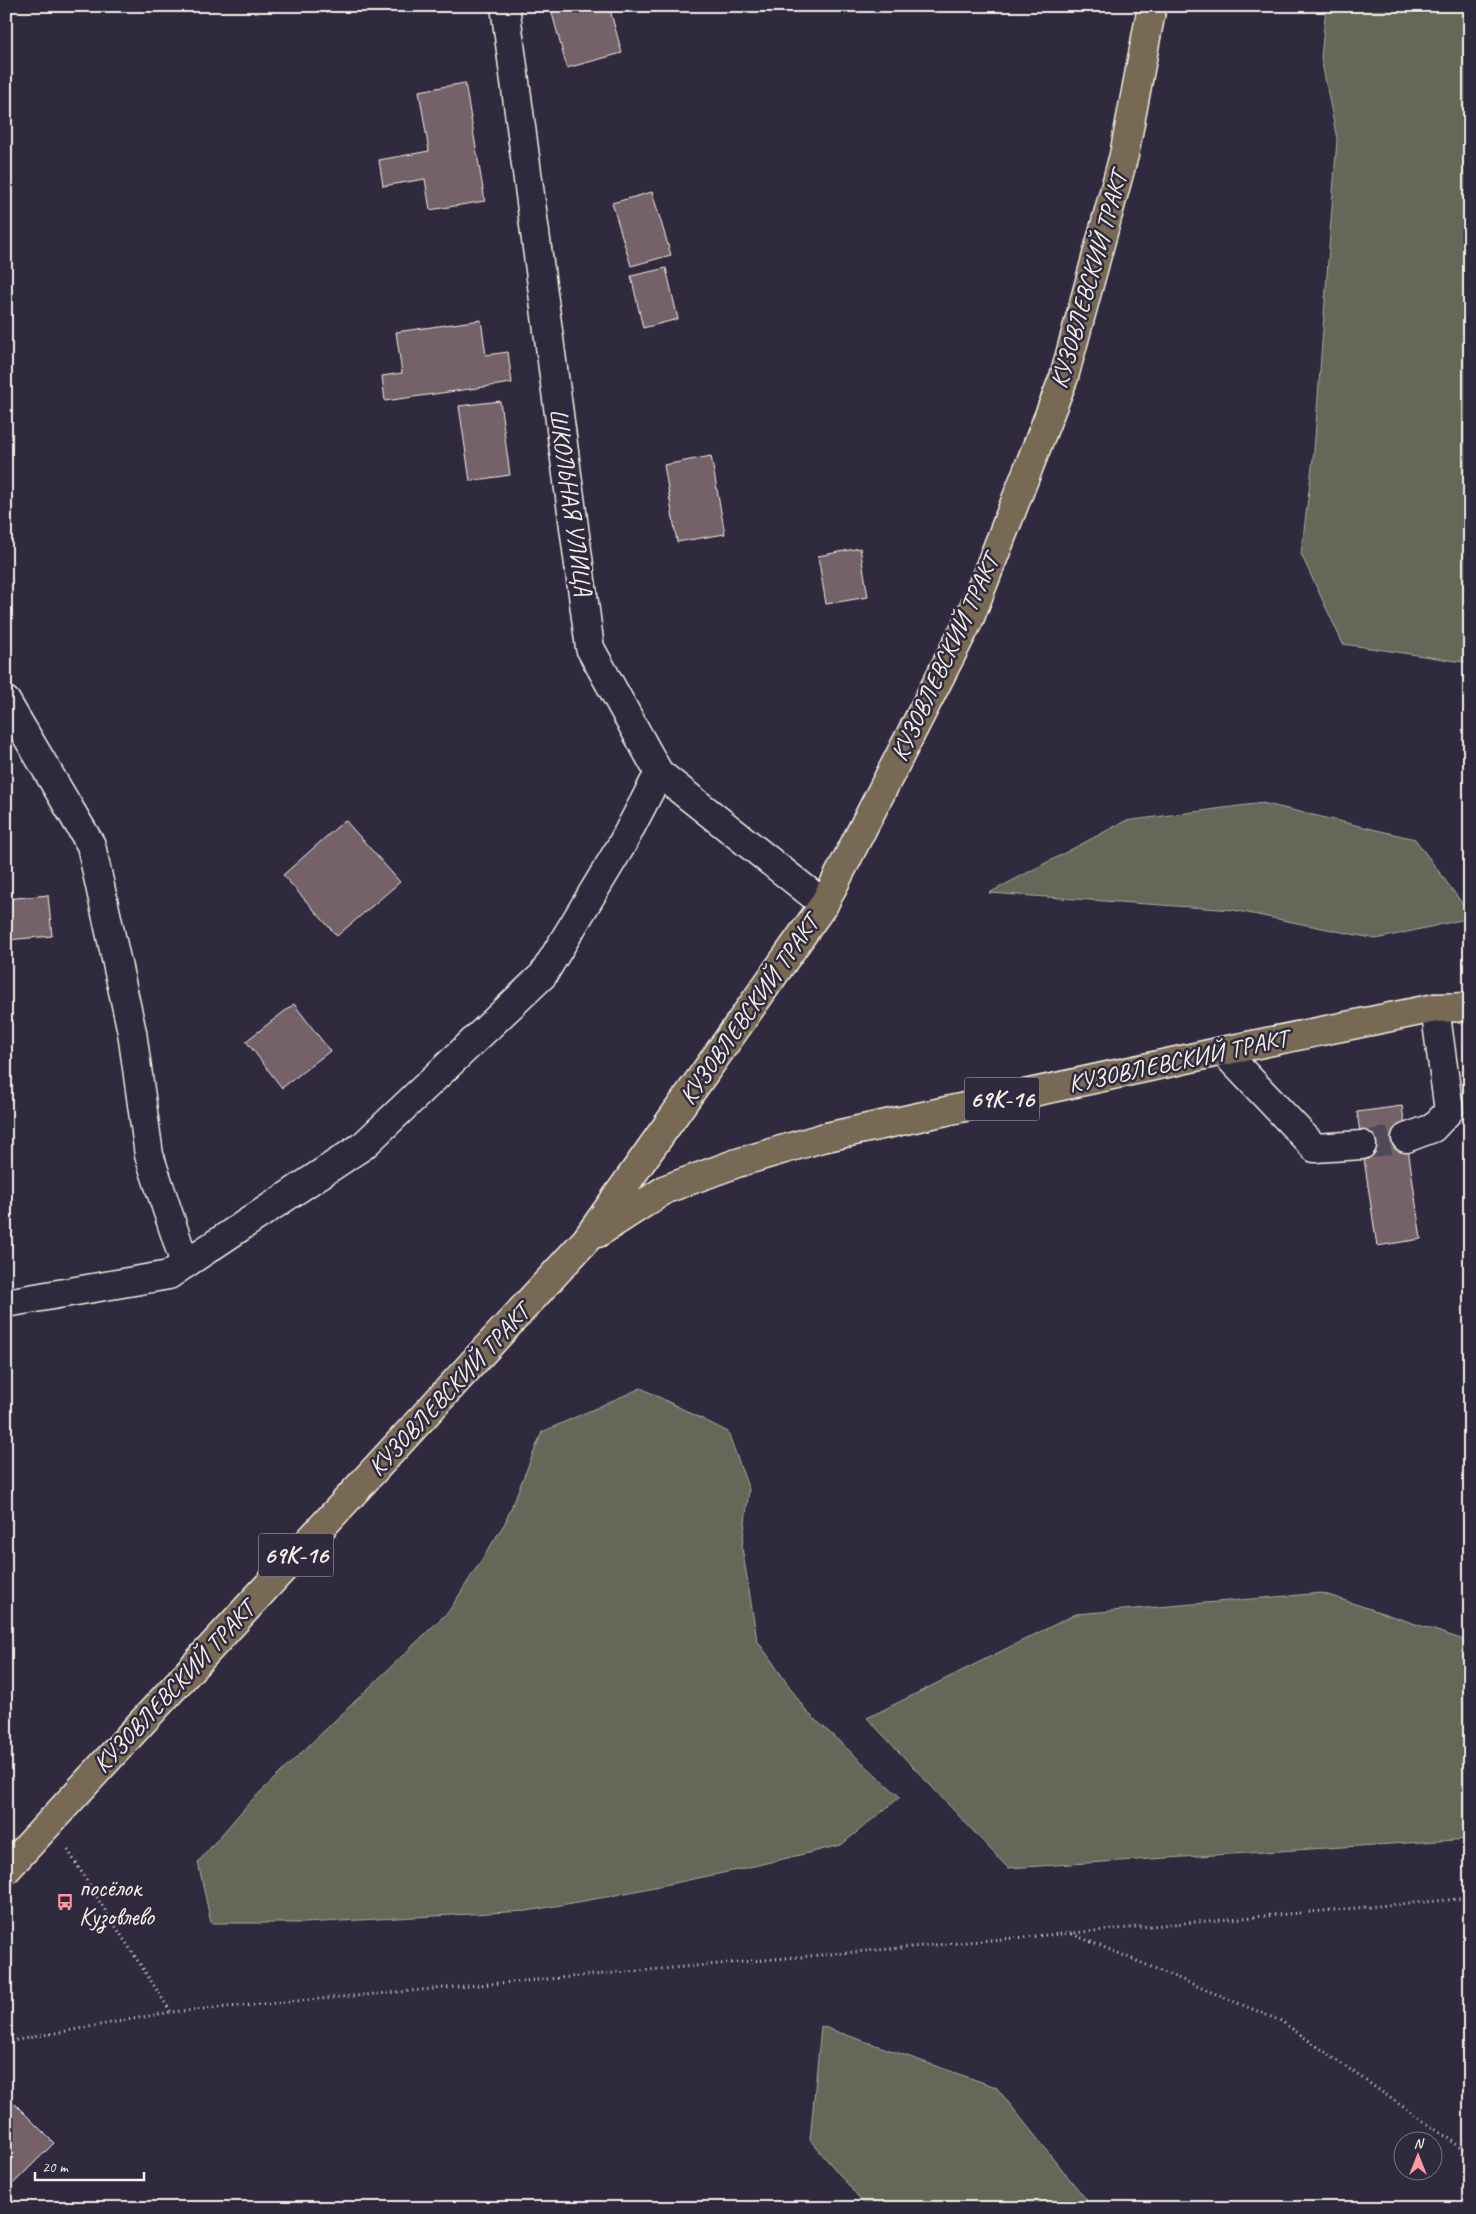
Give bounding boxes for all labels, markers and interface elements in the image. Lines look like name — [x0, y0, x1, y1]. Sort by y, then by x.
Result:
street label: КУЗОВЛЕВСКИЙ ТРАКТ — [1043, 163, 1137, 392]
street label: ШКОЛЬНАЯ УЛИЦА — [542, 406, 600, 598]
street label: КУЗОВЛЕВСКИЙ ТРАКТ — [883, 545, 1009, 766]
street label: КУЗОВЛЕВСКИЙ ТРАКТ — [672, 905, 829, 1111]
street label: КУЗОВЛЕВСКИЙ ТРАКТ — [1065, 1021, 1296, 1100]
road number: 69К-16 — [964, 1078, 1040, 1120]
street label: КУЗОВЛЕВСКИЙ ТРАКТ — [361, 1293, 541, 1483]
road number: 69К-16 — [258, 1534, 334, 1576]
street label: КУЗОВЛЕВСКИЙ ТРАКТ — [86, 1590, 266, 1780]
place label: посёлок Кузовлево — [79, 1872, 155, 1934]
bus stop icon: посёлок Кузовлево — [55, 1892, 75, 1912]
north arrow — [1394, 2132, 1444, 2182]
text: N — [1414, 2135, 1425, 2152]
scale bar — [35, 2149, 144, 2181]
text: 20 m — [42, 2158, 69, 2177]

